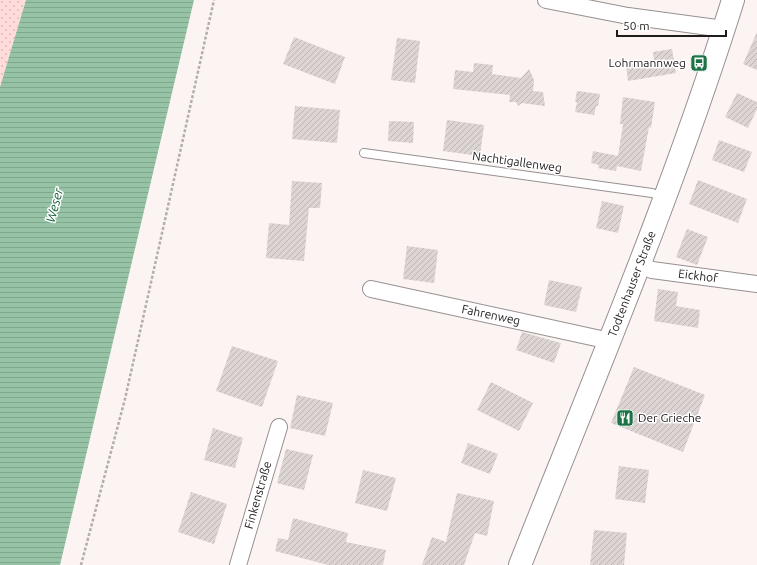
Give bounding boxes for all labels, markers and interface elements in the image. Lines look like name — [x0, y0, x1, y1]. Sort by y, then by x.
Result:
scale bar — [617, 12, 726, 38]
text: 50 m — [623, 19, 650, 32]
bus stop icon: Lohrmannweg — [689, 53, 709, 73]
place label: Lohrmannweg — [608, 56, 686, 69]
street label: Nachtigallenweg — [471, 149, 563, 174]
water label: Weser — [43, 185, 66, 224]
street label: Todtenhauser Straße — [605, 229, 658, 339]
street label: Eickhof — [678, 267, 719, 284]
street label: Fahrenweg — [461, 302, 522, 327]
restaurant icon: Der Grieche — [615, 408, 635, 428]
place label: Der Grieche — [638, 411, 702, 424]
street label: Finkenstraße — [242, 459, 273, 530]

